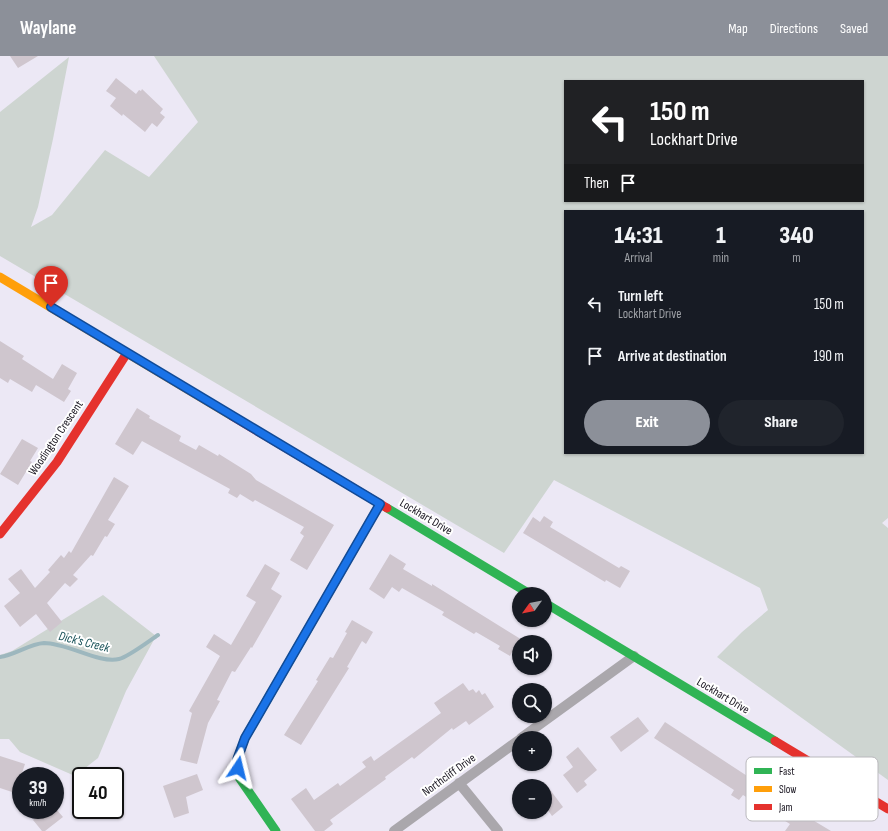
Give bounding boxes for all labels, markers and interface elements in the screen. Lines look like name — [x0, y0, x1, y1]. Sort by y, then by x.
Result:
text: Waylane — [20, 17, 76, 40]
text: Map — [728, 20, 748, 37]
text: Directions — [770, 20, 818, 37]
text: Saved — [840, 20, 868, 37]
text: 150 m — [650, 95, 710, 128]
icon: left — [584, 96, 636, 148]
text: Lockhart Drive — [650, 129, 738, 150]
icon: arrive — [617, 172, 639, 194]
text: Then — [584, 174, 609, 193]
text: 14:31 — [614, 221, 663, 250]
text: 1 — [716, 221, 726, 250]
text: 340 — [779, 221, 814, 250]
text: Arrival — [624, 250, 652, 266]
text: min — [713, 250, 729, 266]
text: m — [792, 250, 801, 266]
pin — [34, 266, 68, 307]
icon: arrive — [40, 272, 62, 294]
text: Turn left — [618, 287, 663, 306]
icon: left — [584, 293, 606, 315]
text: 150 m — [814, 295, 844, 314]
text: Lockhart Drive — [618, 306, 681, 322]
icon: arrive — [584, 345, 606, 367]
text: Arrive at destination — [618, 347, 727, 366]
text: 190 m — [813, 347, 844, 366]
street label: Woodington Crescent — [25, 398, 87, 478]
button: Exit — [584, 400, 710, 446]
button: Share — [718, 400, 844, 446]
street label: Lockhart Drive — [397, 495, 455, 539]
north arrow — [512, 587, 552, 627]
map controls — [512, 587, 552, 819]
water label: Dick's Creek — [57, 628, 112, 656]
button: sound — [512, 635, 552, 675]
street label: Lockhart Drive — [694, 674, 752, 718]
button: search — [512, 683, 552, 723]
button: + — [512, 731, 552, 771]
position arrow — [217, 747, 259, 789]
street label: Northcliff Drive — [419, 750, 479, 800]
legend — [746, 757, 878, 821]
text: Fast — [779, 765, 795, 778]
speed limit sign: 40 — [72, 767, 124, 819]
text: 39 — [29, 776, 47, 800]
button: − — [512, 779, 552, 819]
text: Slow — [779, 783, 796, 796]
text: km/h — [29, 797, 47, 809]
text: Jam — [778, 801, 793, 814]

